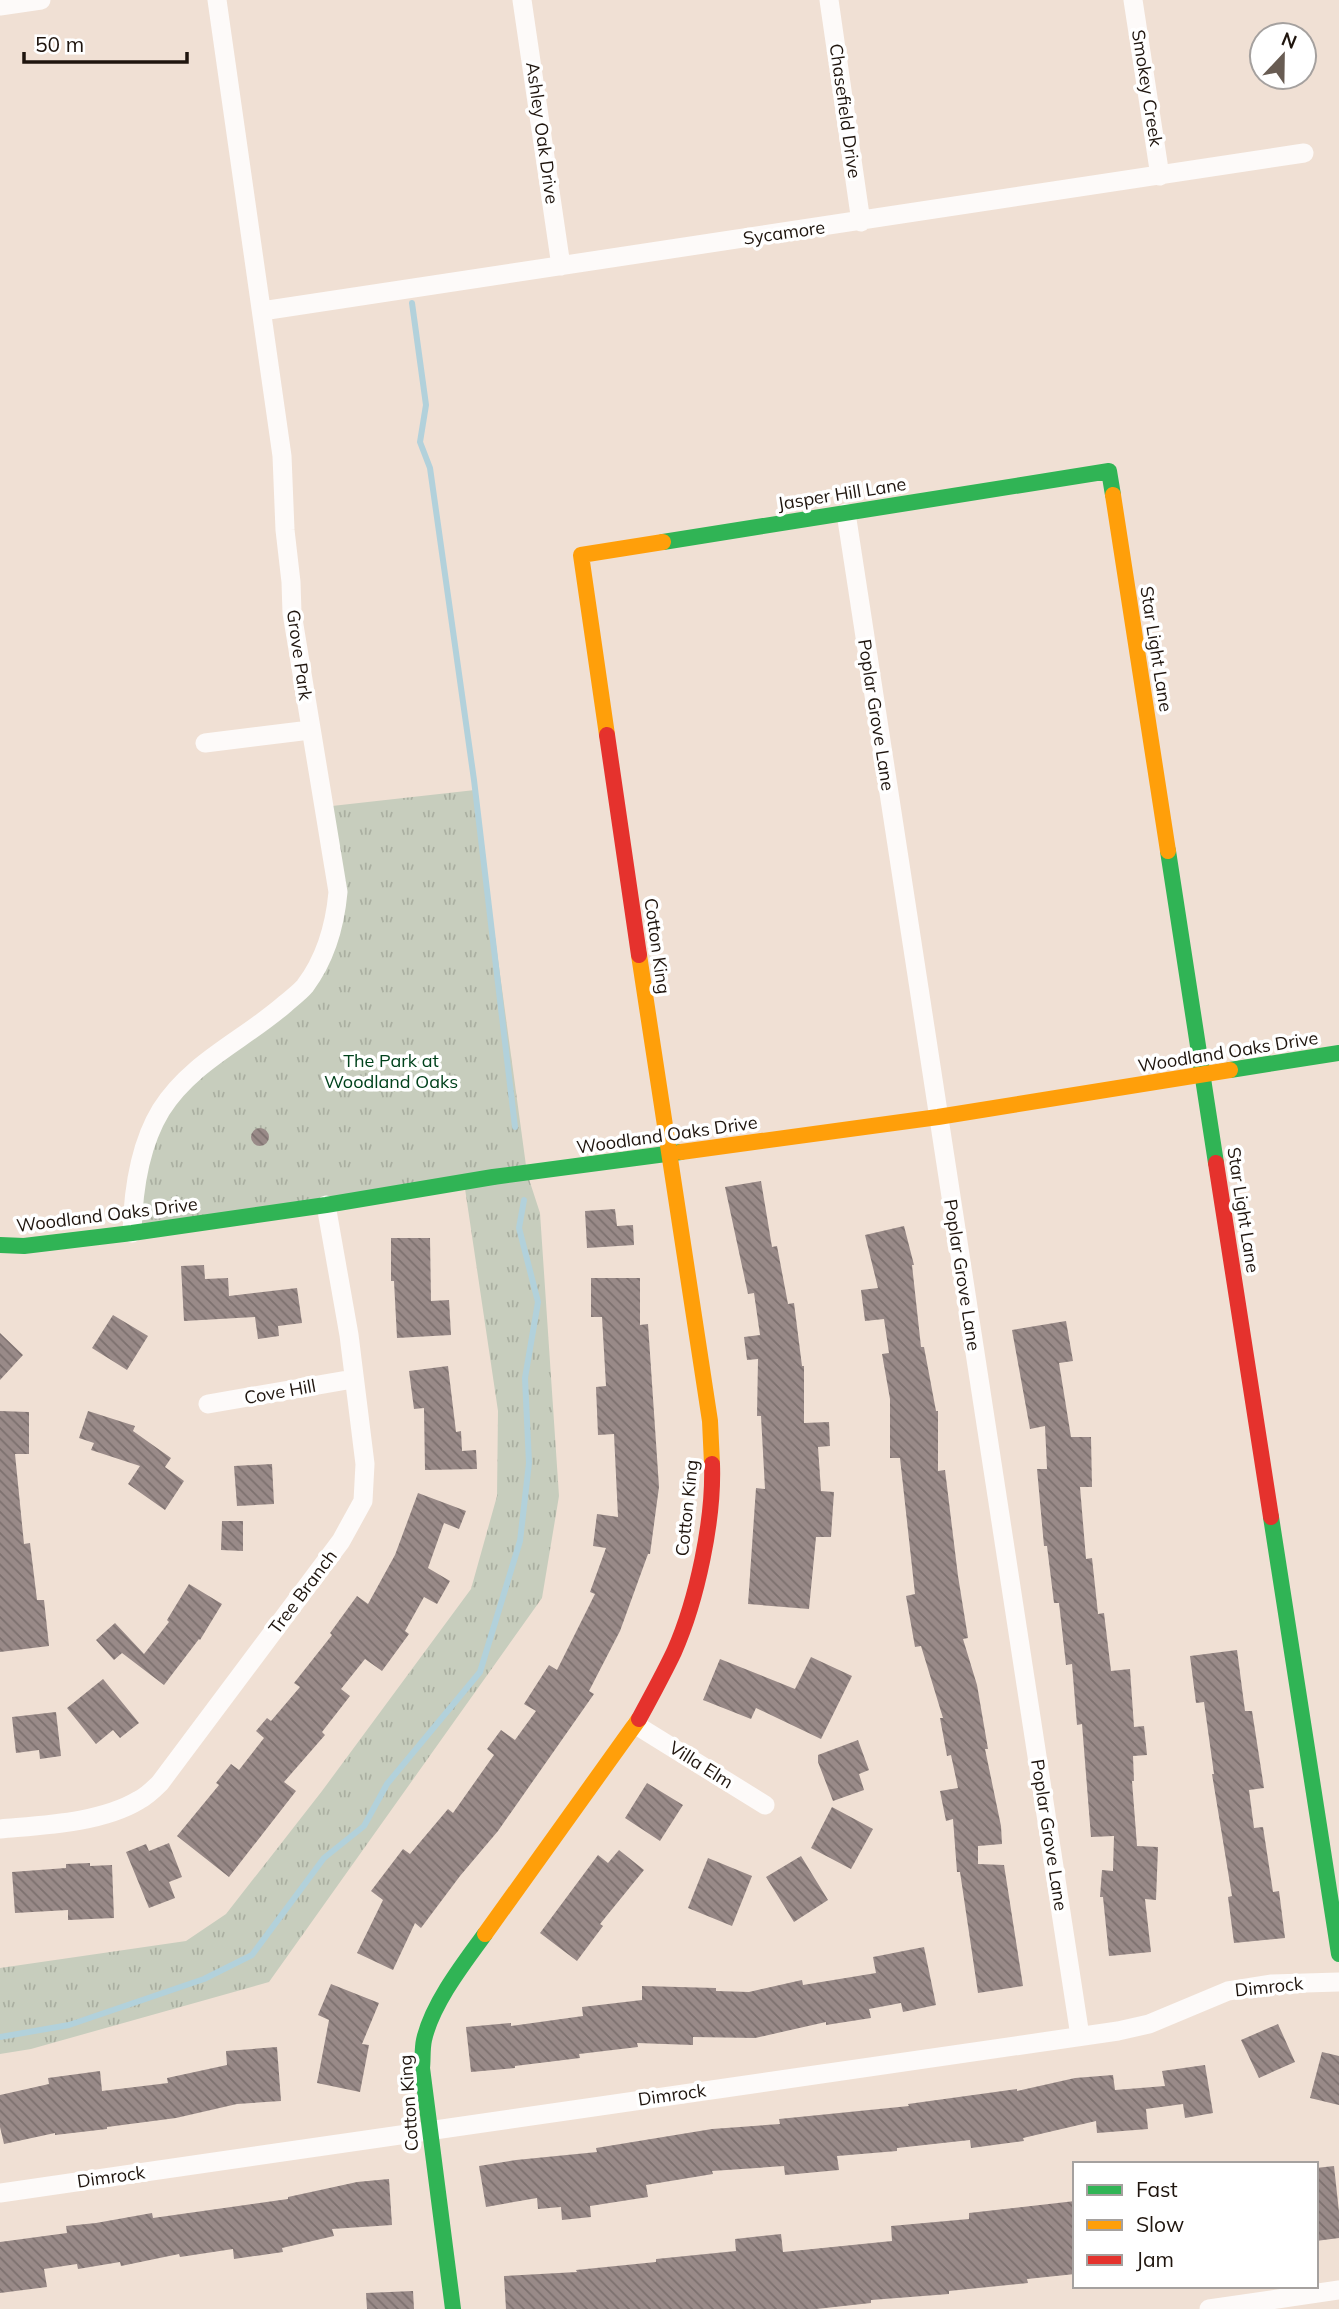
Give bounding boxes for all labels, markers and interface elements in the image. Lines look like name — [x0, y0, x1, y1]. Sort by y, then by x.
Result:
scale bar — [24, 21, 187, 65]
north arrow — [1248, 21, 1318, 91]
text: N — [1278, 26, 1301, 54]
street label: Smokey Creek — [1127, 28, 1168, 149]
text: 50 m — [35, 31, 84, 57]
street label: Chasefield Drive — [825, 42, 866, 180]
street label: Ashley Oak Drive — [521, 61, 564, 205]
street label: Sycamore — [741, 215, 826, 250]
street label: Jasper Hill Lane — [776, 472, 908, 515]
street label: Star Light Lane — [1135, 584, 1178, 713]
street label: Grove Park — [282, 608, 317, 703]
street label: Poplar Grove Lane — [853, 637, 900, 792]
street label: Cotton King — [639, 896, 676, 995]
street label: Woodland Oaks Drive — [1136, 1026, 1320, 1077]
park label: The Park at Woodland Oaks — [324, 1049, 458, 1093]
street label: Woodland Oaks Drive — [575, 1110, 759, 1159]
street label: Star Light Lane — [1222, 1145, 1265, 1274]
street label: Woodland Oaks Drive — [15, 1192, 199, 1237]
street label: Poplar Grove Lane — [939, 1197, 986, 1352]
street label: Cove Hill — [242, 1374, 318, 1409]
street label: Cotton King — [670, 1459, 703, 1557]
street label: Tree Branch — [263, 1545, 342, 1638]
street label: Villa Elm — [665, 1736, 738, 1793]
street label: Poplar Grove Lane — [1026, 1757, 1073, 1912]
street label: Dimrock — [1234, 1971, 1305, 2002]
street label: Cotton King — [394, 2054, 423, 2152]
street label: Dimrock — [636, 2078, 708, 2111]
street label: Dimrock — [75, 2160, 147, 2193]
legend — [1073, 2162, 1318, 2288]
text: Fast — [1136, 2176, 1178, 2202]
text: Slow — [1136, 2211, 1184, 2237]
text: Jam — [1136, 2246, 1174, 2272]

